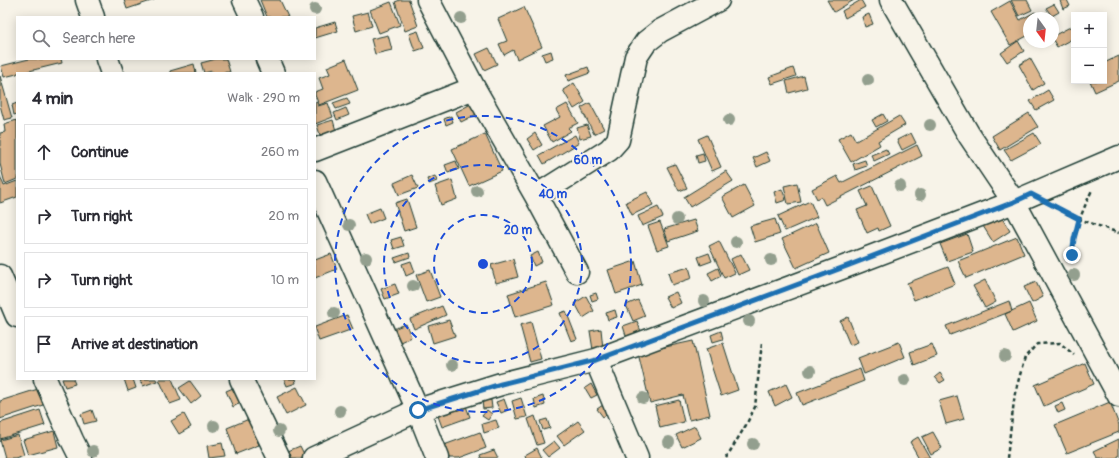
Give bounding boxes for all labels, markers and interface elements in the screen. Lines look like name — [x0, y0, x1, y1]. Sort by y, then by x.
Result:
north arrow — [1023, 12, 1059, 48]
map controls — [1071, 12, 1107, 84]
button: + — [1071, 12, 1107, 48]
search box — [16, 16, 316, 60]
icon: search — [30, 27, 52, 49]
text: Search here — [62, 29, 135, 48]
button: − — [1071, 48, 1107, 84]
text: 4 min — [32, 88, 73, 109]
text: Walk · 290 m — [227, 90, 300, 106]
icon: ahead — [33, 141, 55, 163]
text: Continue — [71, 143, 129, 162]
text: 260 m — [261, 144, 299, 160]
text: 60 m — [574, 153, 603, 168]
text: 40 m — [538, 187, 568, 202]
icon: right — [33, 205, 55, 227]
text: Turn right — [71, 207, 132, 226]
text: 20 m — [268, 208, 299, 224]
text: 20 m — [504, 223, 532, 238]
route end — [1063, 246, 1081, 264]
centre of rings — [476, 257, 490, 271]
icon: right — [33, 269, 55, 291]
text: Turn right — [71, 271, 132, 290]
text: 10 m — [271, 272, 299, 288]
icon: arrive — [33, 333, 55, 355]
text: Arrive at destination — [71, 335, 198, 354]
route start — [409, 401, 427, 419]

